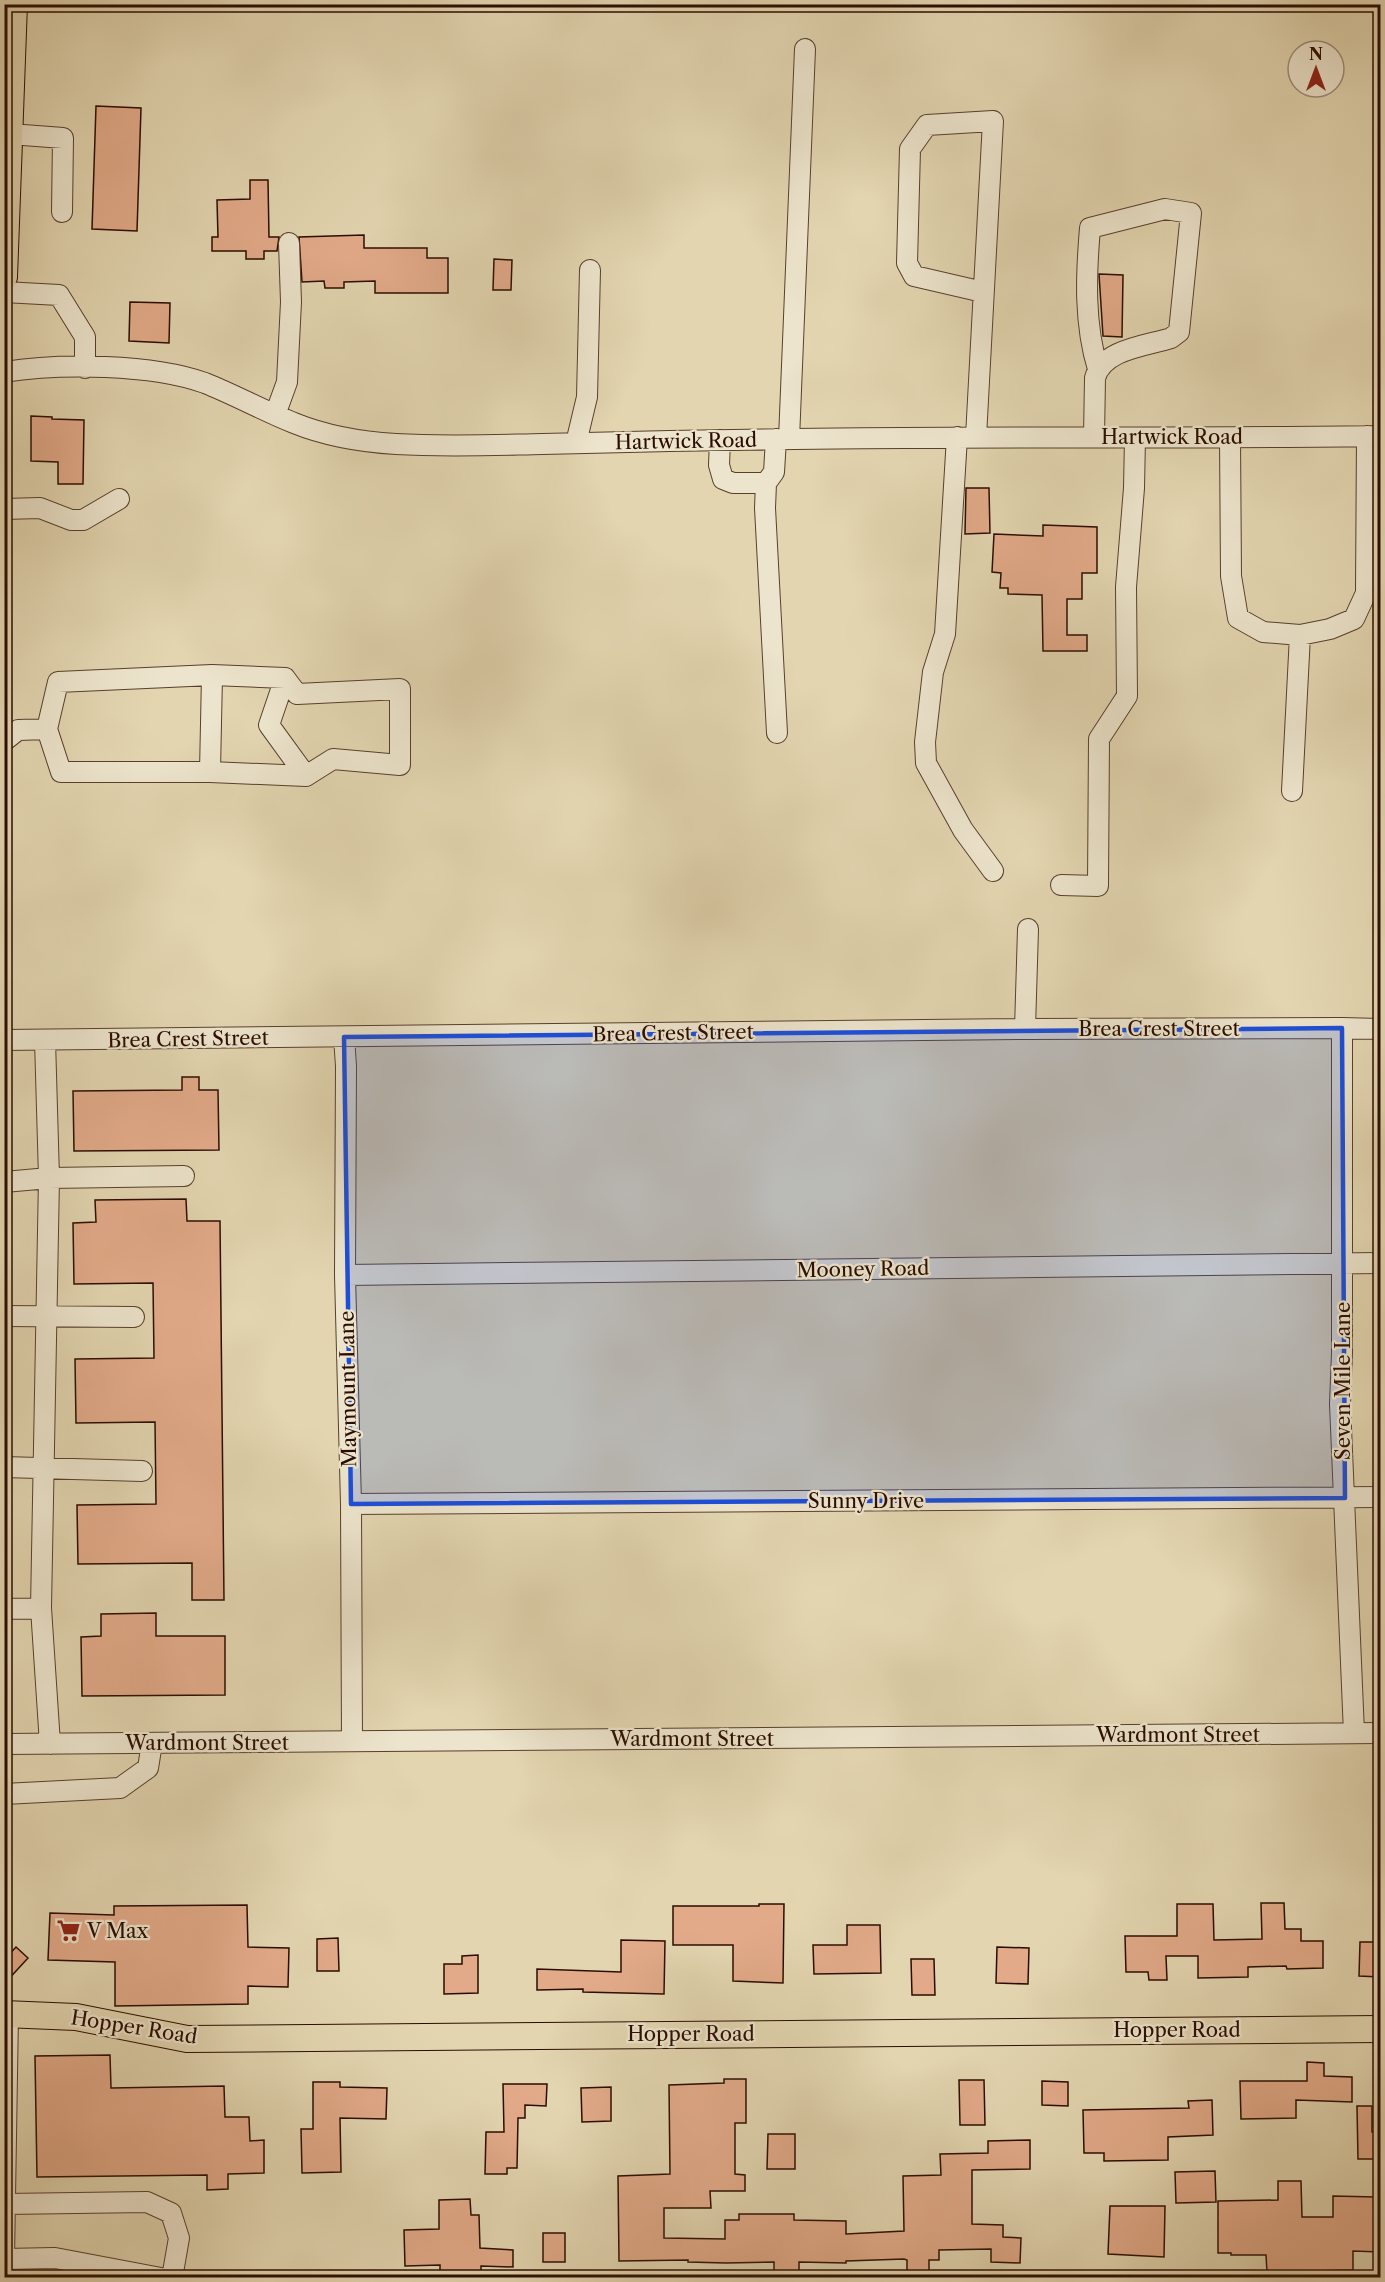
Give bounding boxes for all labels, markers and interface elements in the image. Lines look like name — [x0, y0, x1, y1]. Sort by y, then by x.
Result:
north arrow — [1286, 39, 1346, 99]
text: N — [1309, 44, 1323, 64]
street label: Hartwick Road — [1101, 425, 1243, 449]
street label: Hartwick Road — [615, 428, 757, 454]
street label: Brea Crest Street — [1078, 1017, 1240, 1041]
street label: Brea Crest Street — [592, 1020, 754, 1046]
street label: Brea Crest Street — [107, 1026, 269, 1052]
street label: Mooney Road — [796, 1256, 930, 1282]
street label: Seven Mile Lane — [1331, 1302, 1355, 1460]
street label: Maymount Lane — [335, 1310, 361, 1468]
street label: Sunny Drive — [808, 1489, 924, 1513]
street label: Wardmont Street — [1095, 1723, 1260, 1747]
street label: Wardmont Street — [609, 1727, 774, 1751]
street label: Wardmont Street — [124, 1731, 289, 1755]
supermarket icon: V Max — [56, 1918, 82, 1944]
place label: V Max — [86, 1919, 149, 1943]
street label: Hopper Road — [69, 2005, 199, 2049]
street label: Hopper Road — [1113, 2018, 1241, 2042]
street label: Hopper Road — [627, 2022, 755, 2046]

